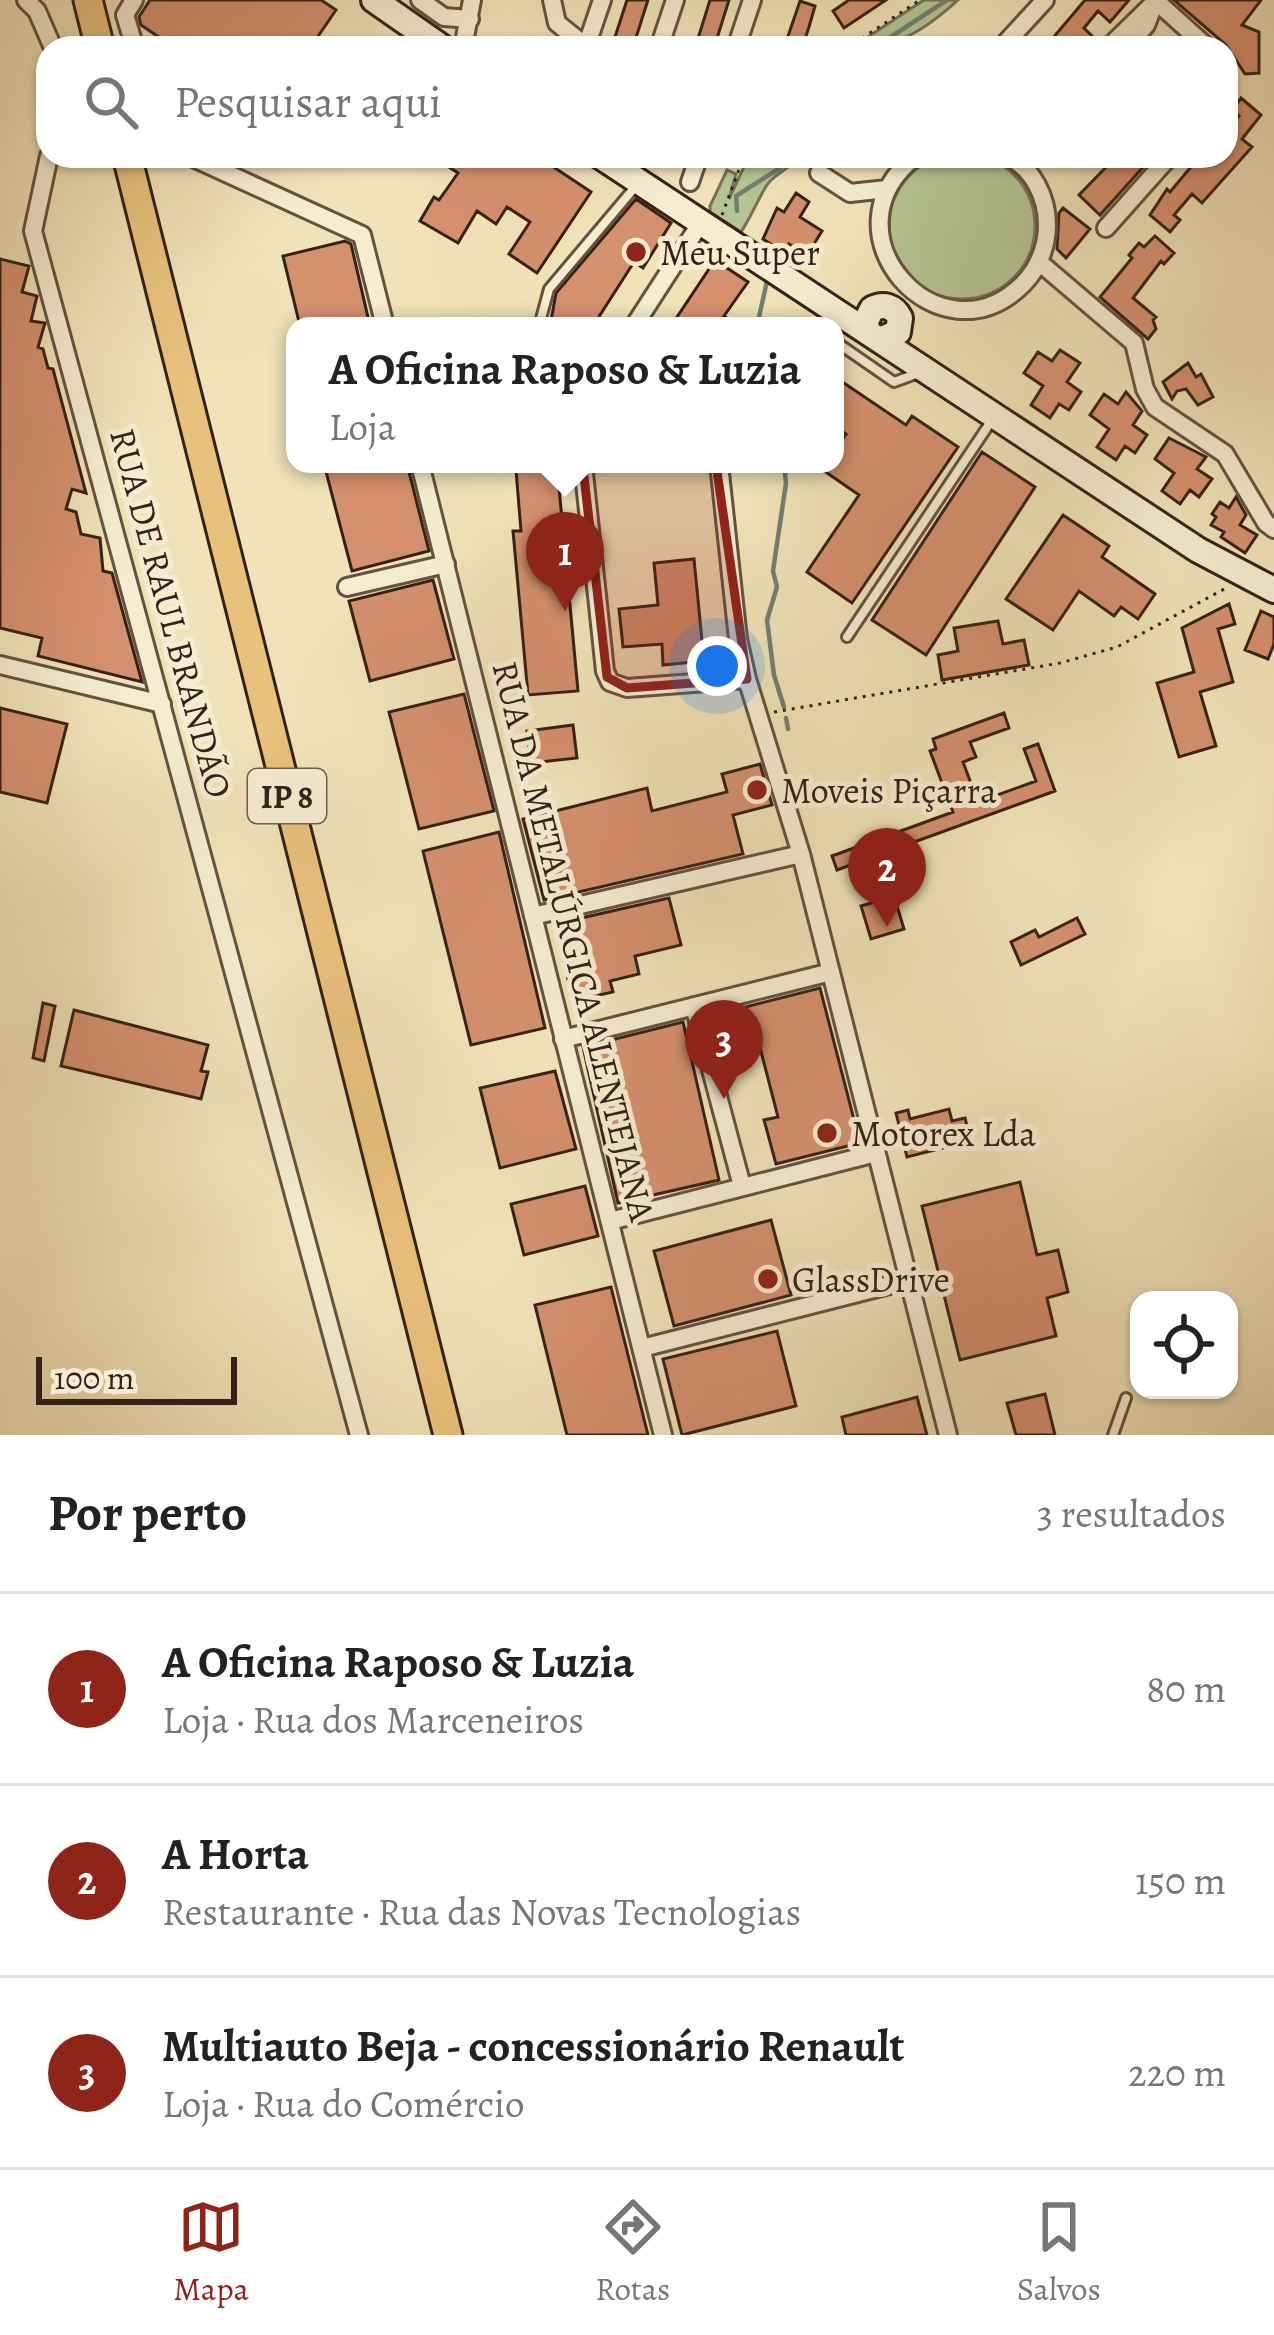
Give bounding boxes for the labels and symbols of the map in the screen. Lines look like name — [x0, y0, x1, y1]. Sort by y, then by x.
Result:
place label: Meu Super — [660, 228, 820, 277]
marker: Meu Super — [623, 239, 649, 265]
street label: RUA DE RAUL BRANDÃO — [98, 423, 244, 803]
pin: 1 — [526, 512, 604, 611]
your location — [687, 636, 747, 696]
street label: RUA DA METALÚRGICA ALENTEJANA — [481, 656, 668, 1227]
place label: Moveis Piçarra — [781, 766, 997, 815]
road number: IP 8 — [248, 769, 326, 823]
marker: Moveis Piçarra — [744, 777, 770, 803]
pin: 2 — [848, 828, 926, 927]
pin: 3 — [685, 1000, 763, 1099]
place label: Motorex Lda — [851, 1109, 1036, 1158]
marker: Motorex Lda — [814, 1120, 840, 1146]
place label: GlassDrive — [792, 1255, 950, 1304]
marker: GlassDrive — [755, 1266, 781, 1292]
scale bar — [36, 1351, 237, 1404]

